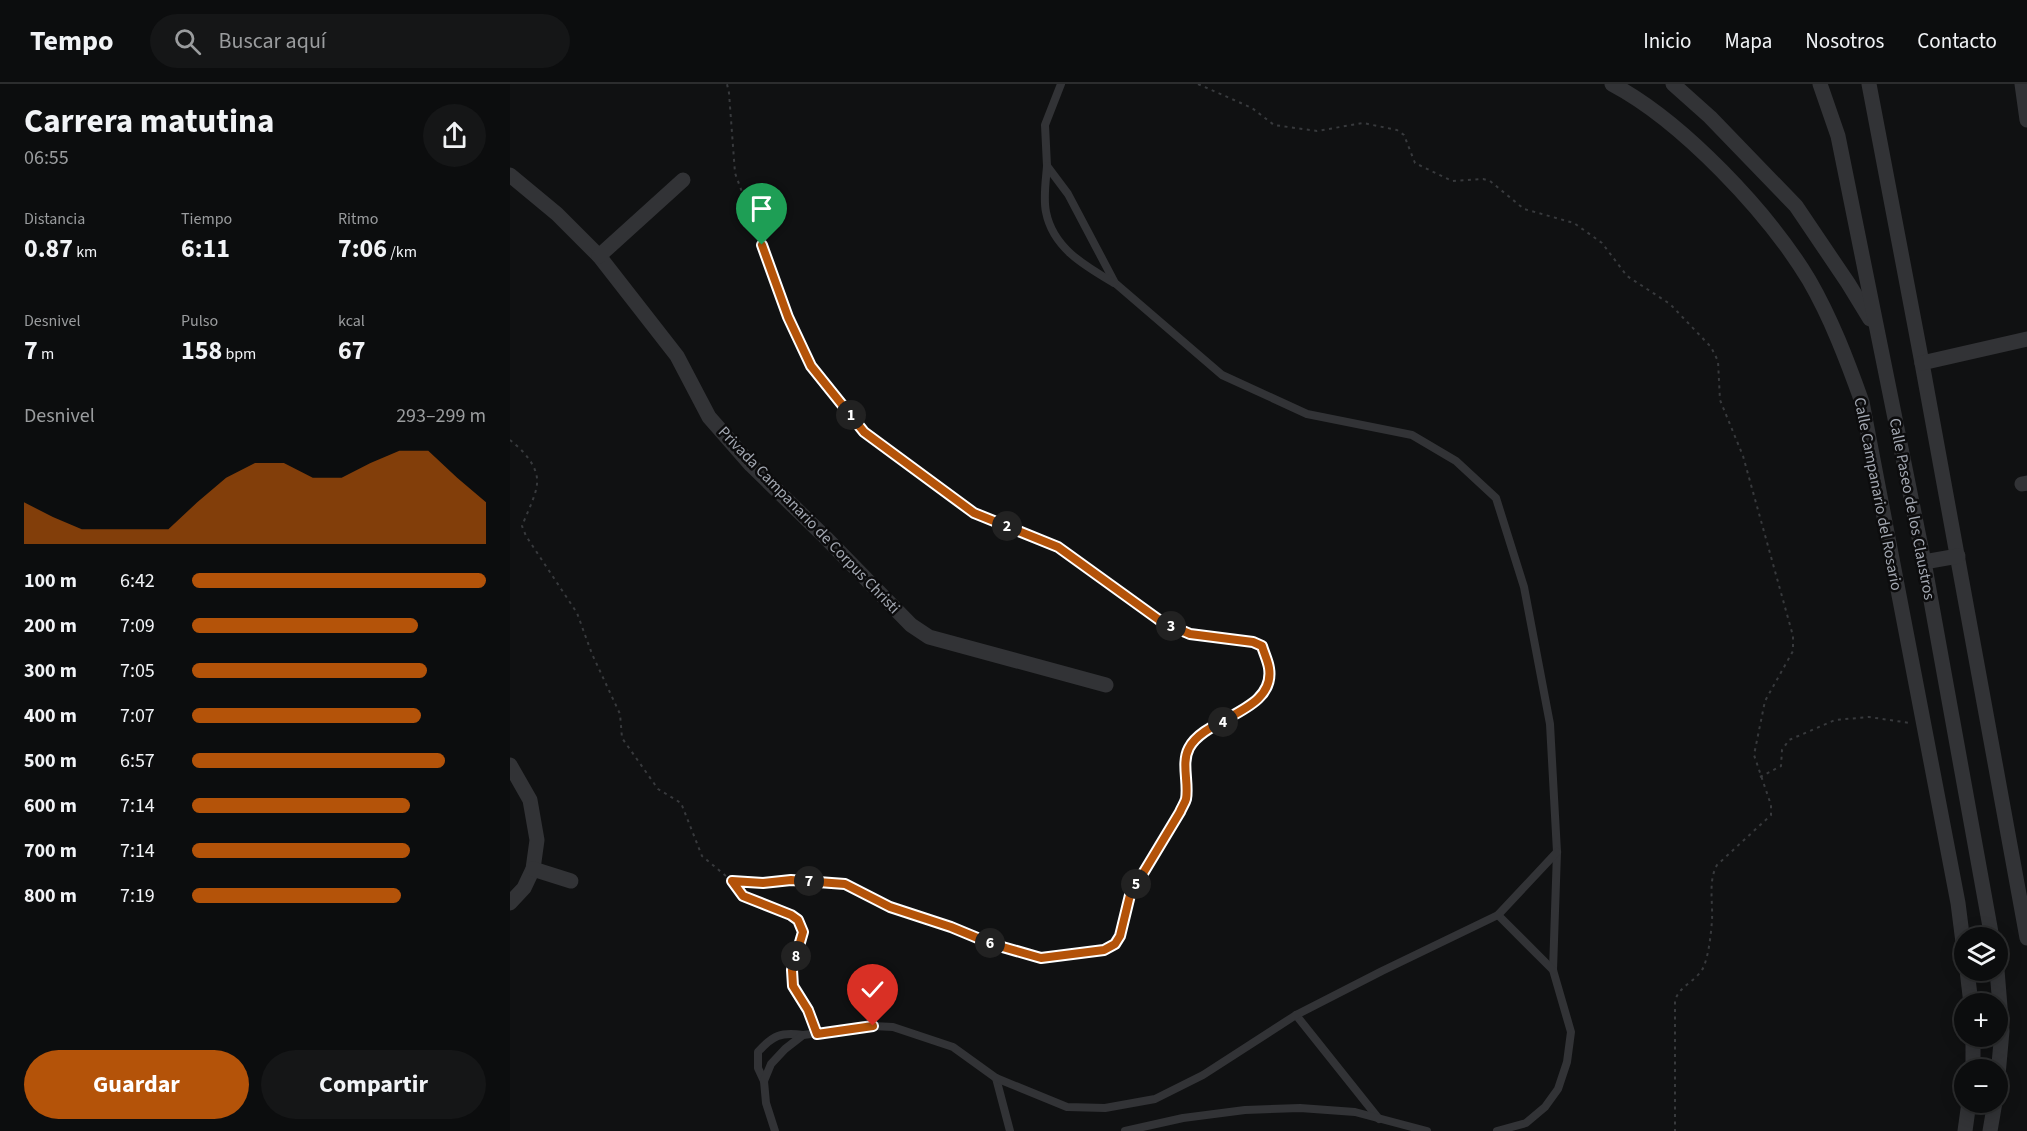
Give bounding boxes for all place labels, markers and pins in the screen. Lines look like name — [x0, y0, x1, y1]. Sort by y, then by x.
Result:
pin — [736, 183, 787, 245]
pin: 1 — [836, 400, 866, 430]
pin: 2 — [992, 511, 1022, 541]
pin: 3 — [1156, 611, 1186, 641]
pin: 4 — [1208, 707, 1238, 737]
pin: 7 — [794, 866, 824, 896]
pin: 5 — [1121, 869, 1151, 899]
pin: 6 — [975, 928, 1005, 958]
pin: 8 — [781, 941, 811, 971]
pin — [847, 964, 898, 1026]

